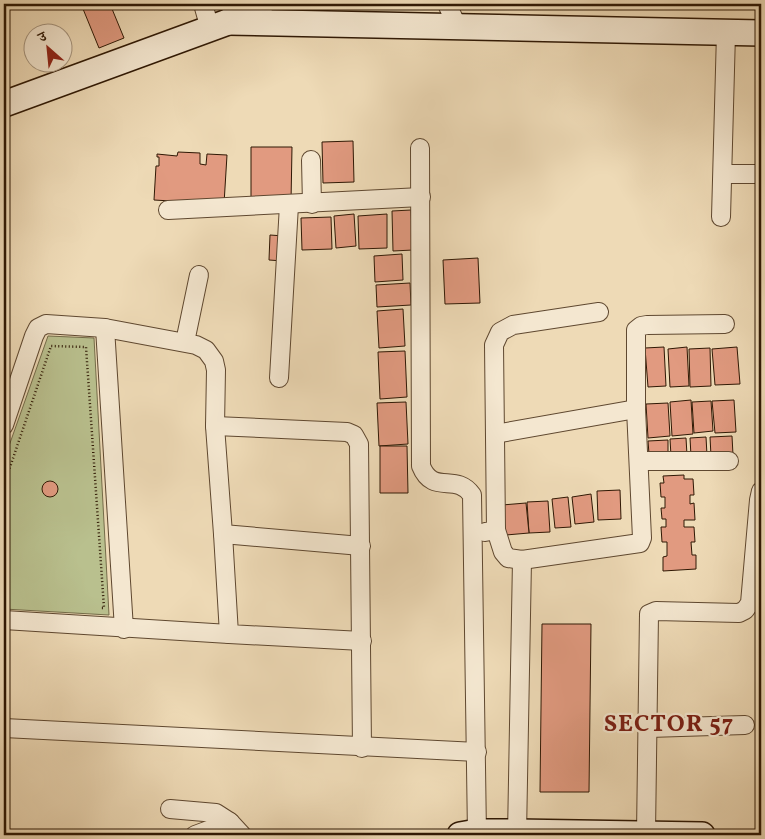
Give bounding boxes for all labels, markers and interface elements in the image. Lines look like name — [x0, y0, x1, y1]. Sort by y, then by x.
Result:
north arrow — [22, 22, 72, 72]
text: उ — [34, 27, 51, 48]
district label: SECTOR 57 — [604, 708, 734, 742]

